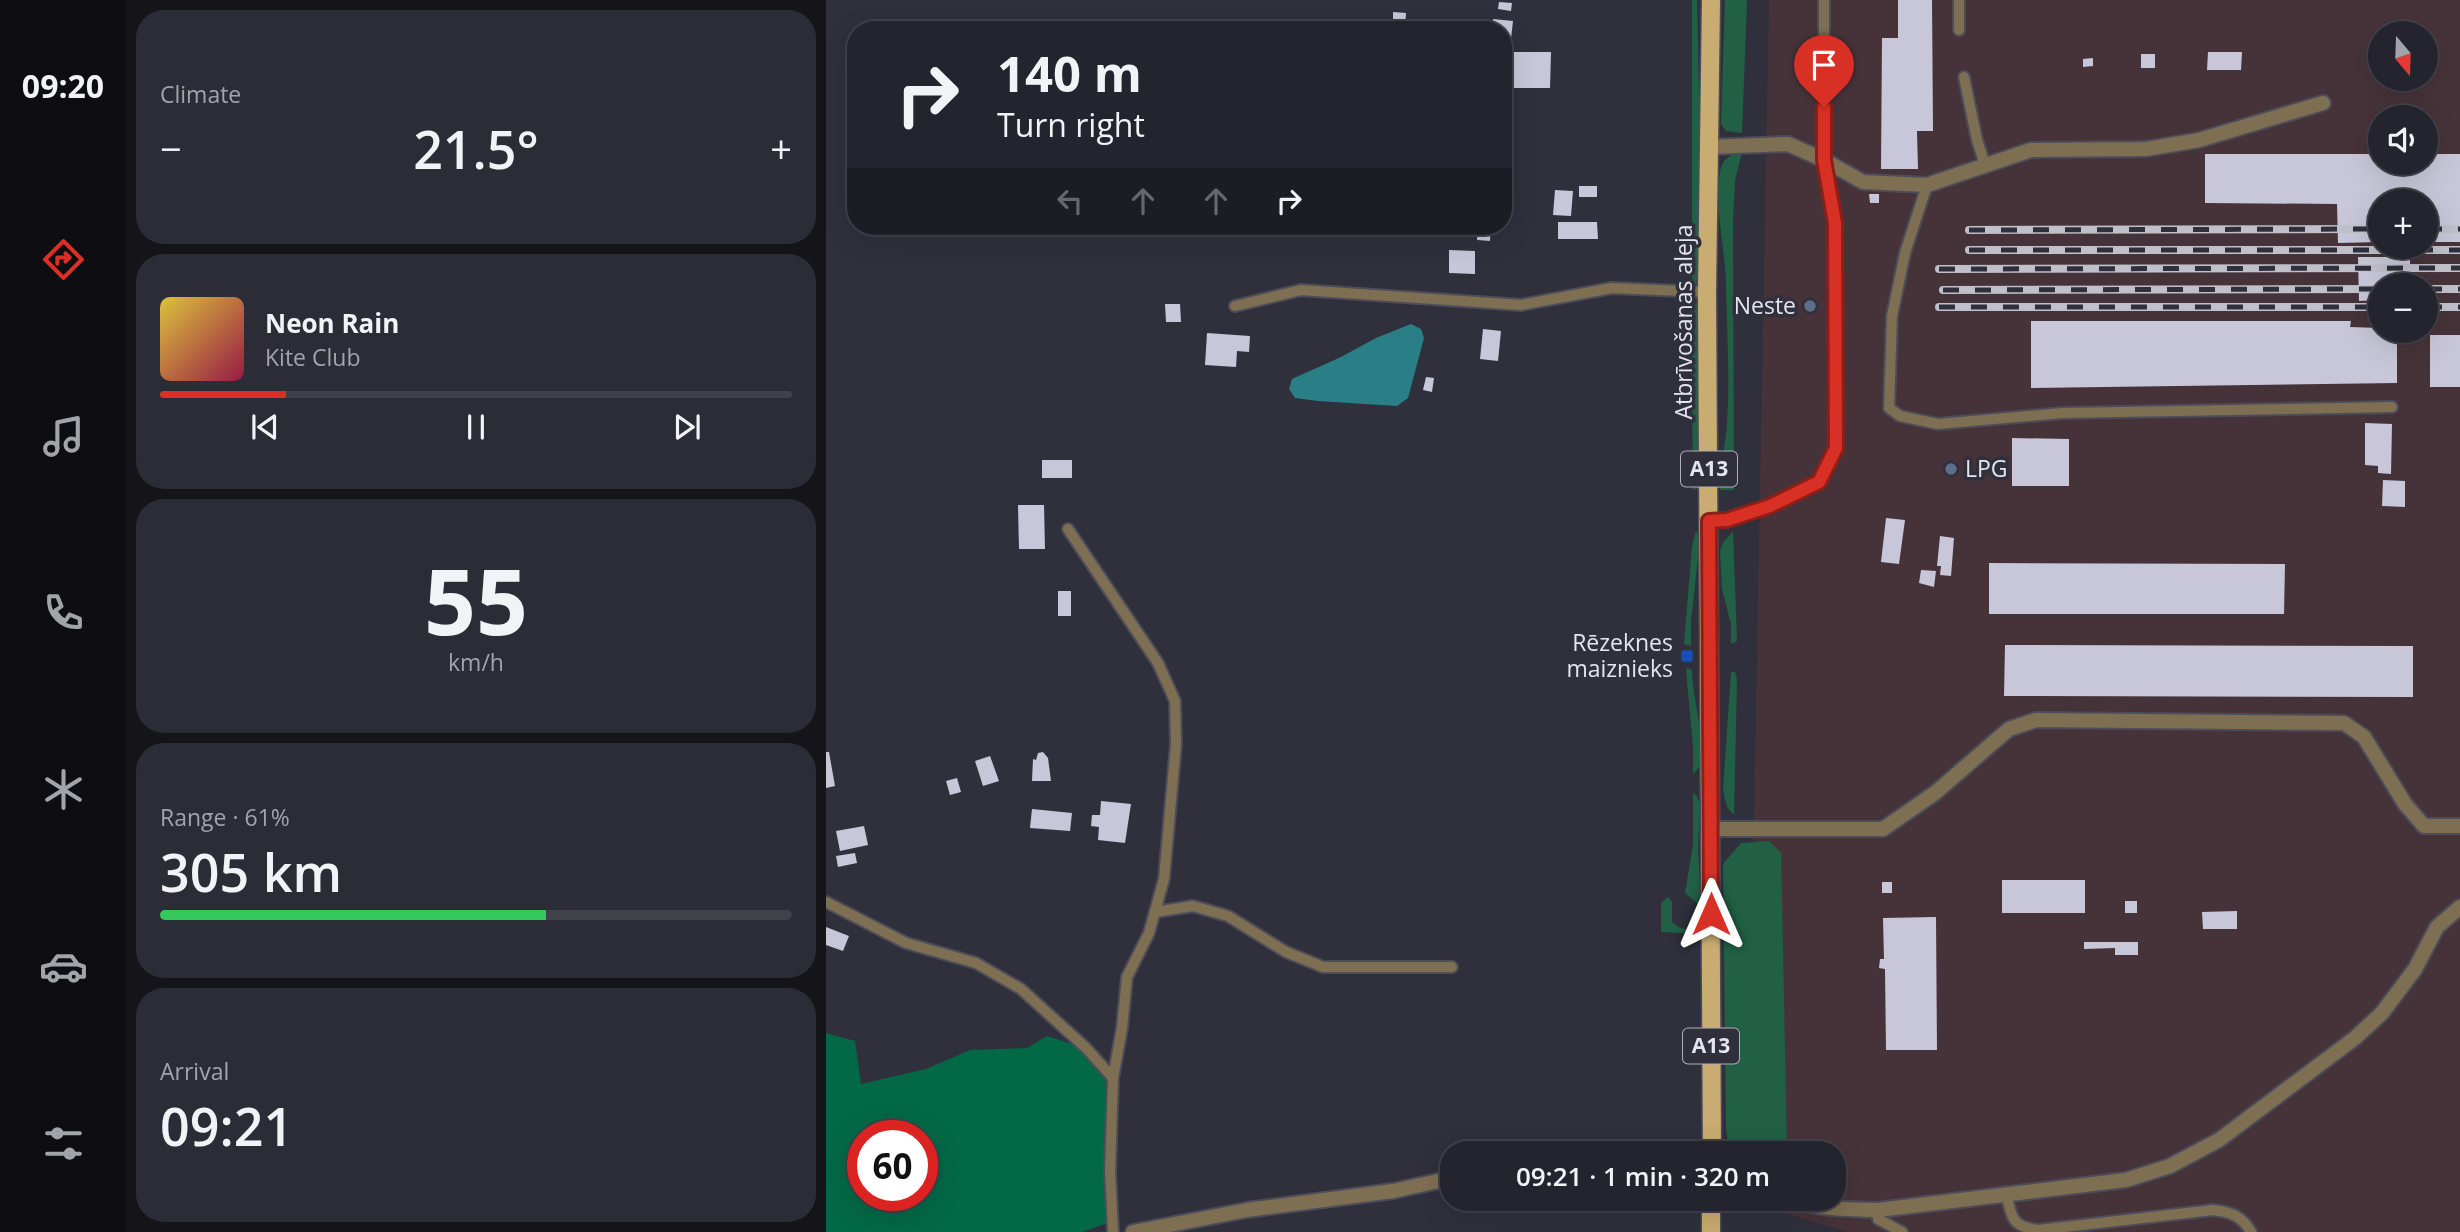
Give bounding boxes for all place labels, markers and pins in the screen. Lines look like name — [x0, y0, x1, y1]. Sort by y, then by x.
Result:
pin — [1794, 35, 1854, 107]
place label: Neste — [1734, 289, 1796, 321]
marker: Neste — [1802, 298, 1818, 314]
place label: LPG — [1965, 452, 2008, 484]
marker: LPG — [1943, 461, 1959, 477]
place label: Rēzeknes maiznieks — [1566, 626, 1673, 684]
marker: Rēzeknes maiznieks — [1679, 648, 1695, 664]

